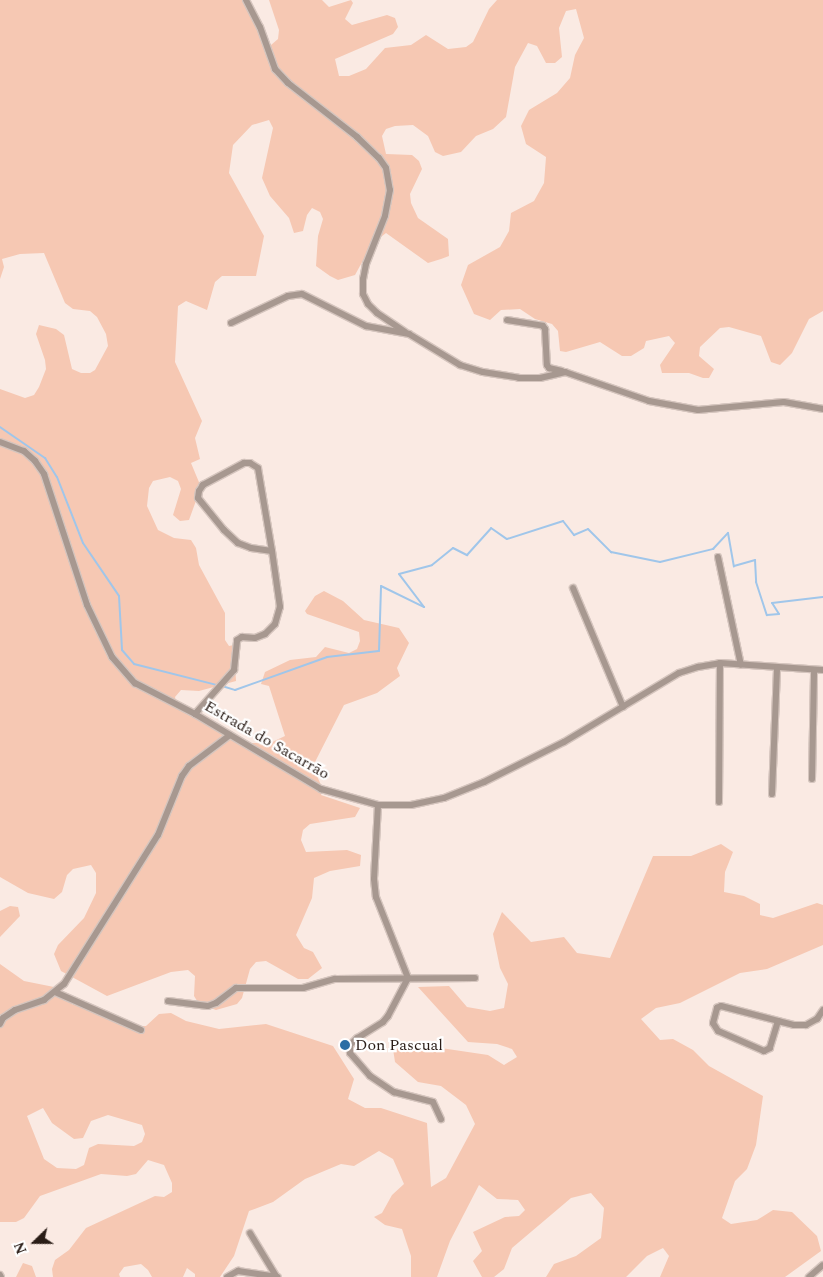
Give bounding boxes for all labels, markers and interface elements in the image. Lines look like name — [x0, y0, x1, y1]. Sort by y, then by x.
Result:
street label: Estrada do Sacarrão — [201, 696, 333, 784]
place label: Don Pascual — [355, 1035, 443, 1055]
marker: Don Pascual — [339, 1039, 351, 1051]
north arrow — [10, 1217, 60, 1267]
text: N — [9, 1239, 33, 1257]

